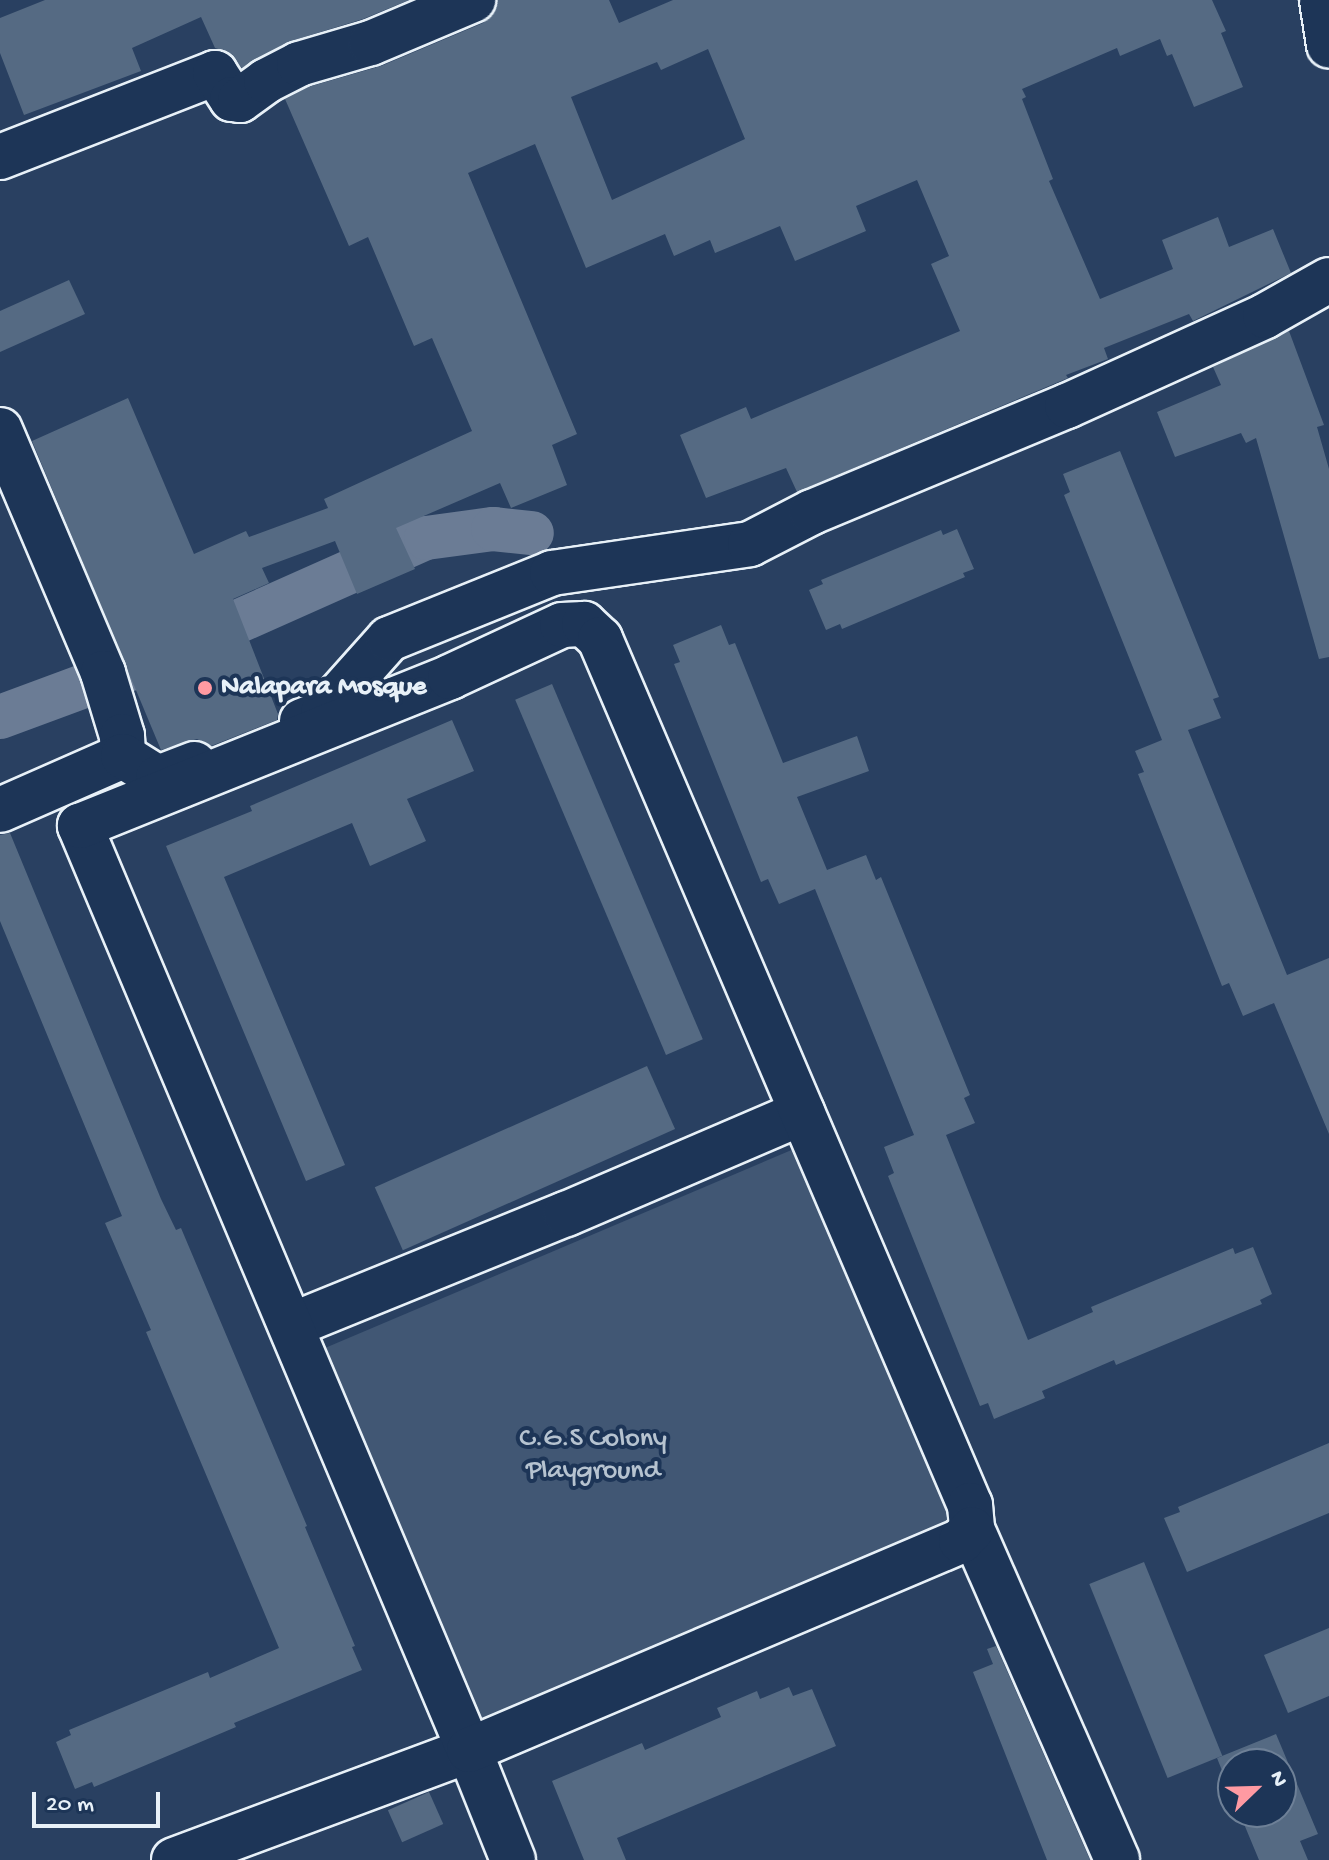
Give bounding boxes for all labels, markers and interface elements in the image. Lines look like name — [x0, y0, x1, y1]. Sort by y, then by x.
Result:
place label: Nalapara Mosque — [221, 671, 427, 705]
marker: Nalapara Mosque — [196, 679, 214, 697]
park label: C.G.S Colony Playground — [519, 1423, 667, 1489]
north arrow — [1217, 1748, 1297, 1828]
text: N — [1262, 1768, 1292, 1791]
scale bar — [36, 1776, 164, 1826]
text: 20 m — [46, 1791, 94, 1820]

